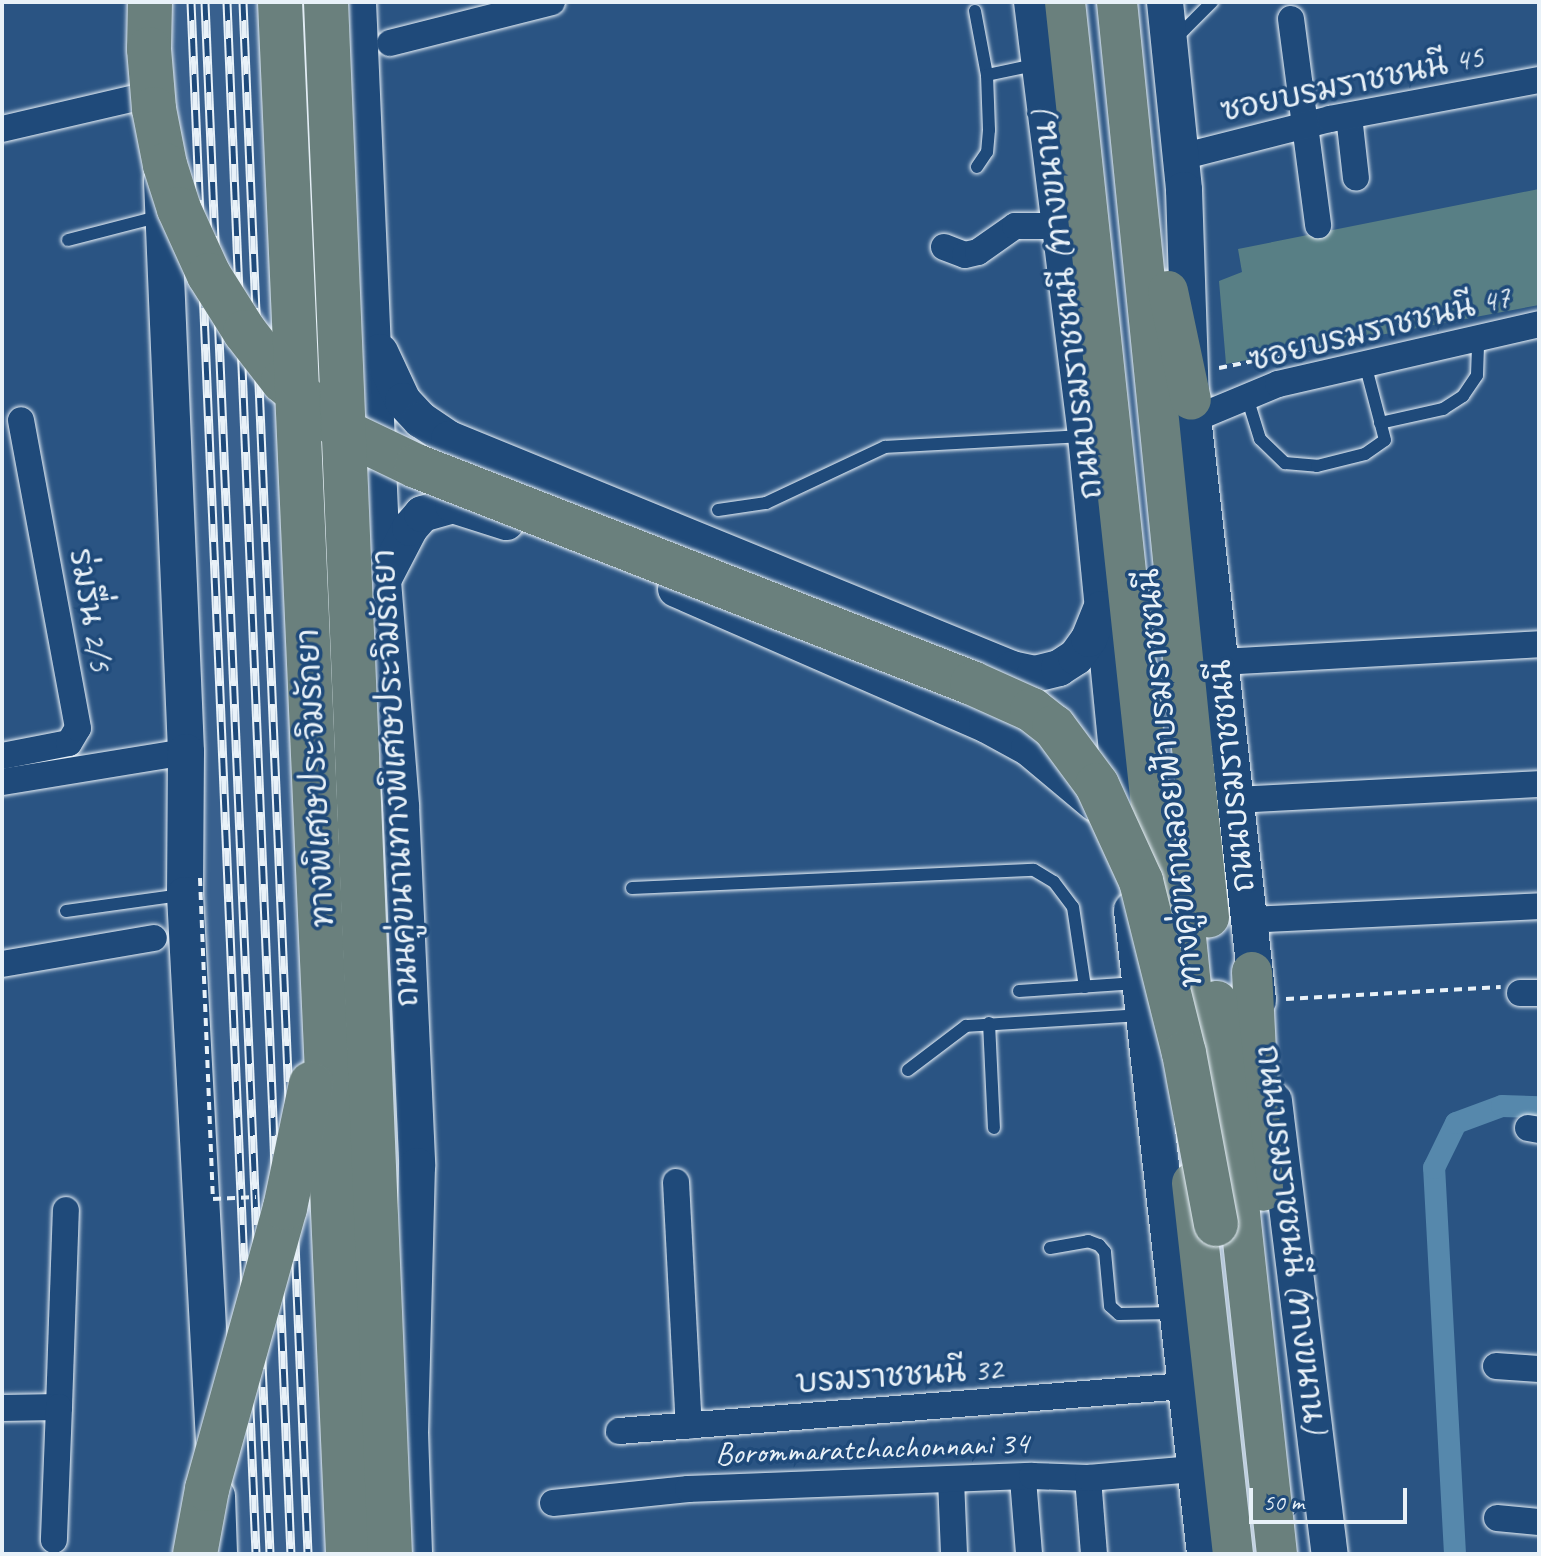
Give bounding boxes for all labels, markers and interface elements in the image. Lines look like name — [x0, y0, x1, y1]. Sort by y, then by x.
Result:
street label: ซอยบรมราชชนนี 45 — [1217, 37, 1487, 131]
street label: ถนนบรมราชชนนี (ทางขนาน) — [1025, 109, 1111, 501]
street label: ซอยบรมราชชนนี 47 — [1246, 278, 1514, 380]
street label: ร่มรื่น 2/5 — [60, 546, 120, 674]
street label: ถนนคู่ขนานทางพิเศษประจิมรัถยา — [365, 548, 427, 1008]
street label: ทางคู่ขนานลอยฟ้าบรมราชชนนี — [1129, 567, 1211, 989]
street label: ทางพิเศษประจิมรัถยา — [289, 628, 343, 928]
street label: ถนนบรมราชชนนี — [1201, 658, 1263, 894]
street label: ถนนบรมราชชนนี (ทางขนาน) — [1248, 1043, 1334, 1435]
street label: บรมราชชนนี 32 — [794, 1350, 1004, 1402]
street label: Borommaratchachonnani 34 — [715, 1424, 1029, 1474]
scale bar — [1253, 1472, 1411, 1522]
text: 50 m — [1263, 1487, 1304, 1517]

